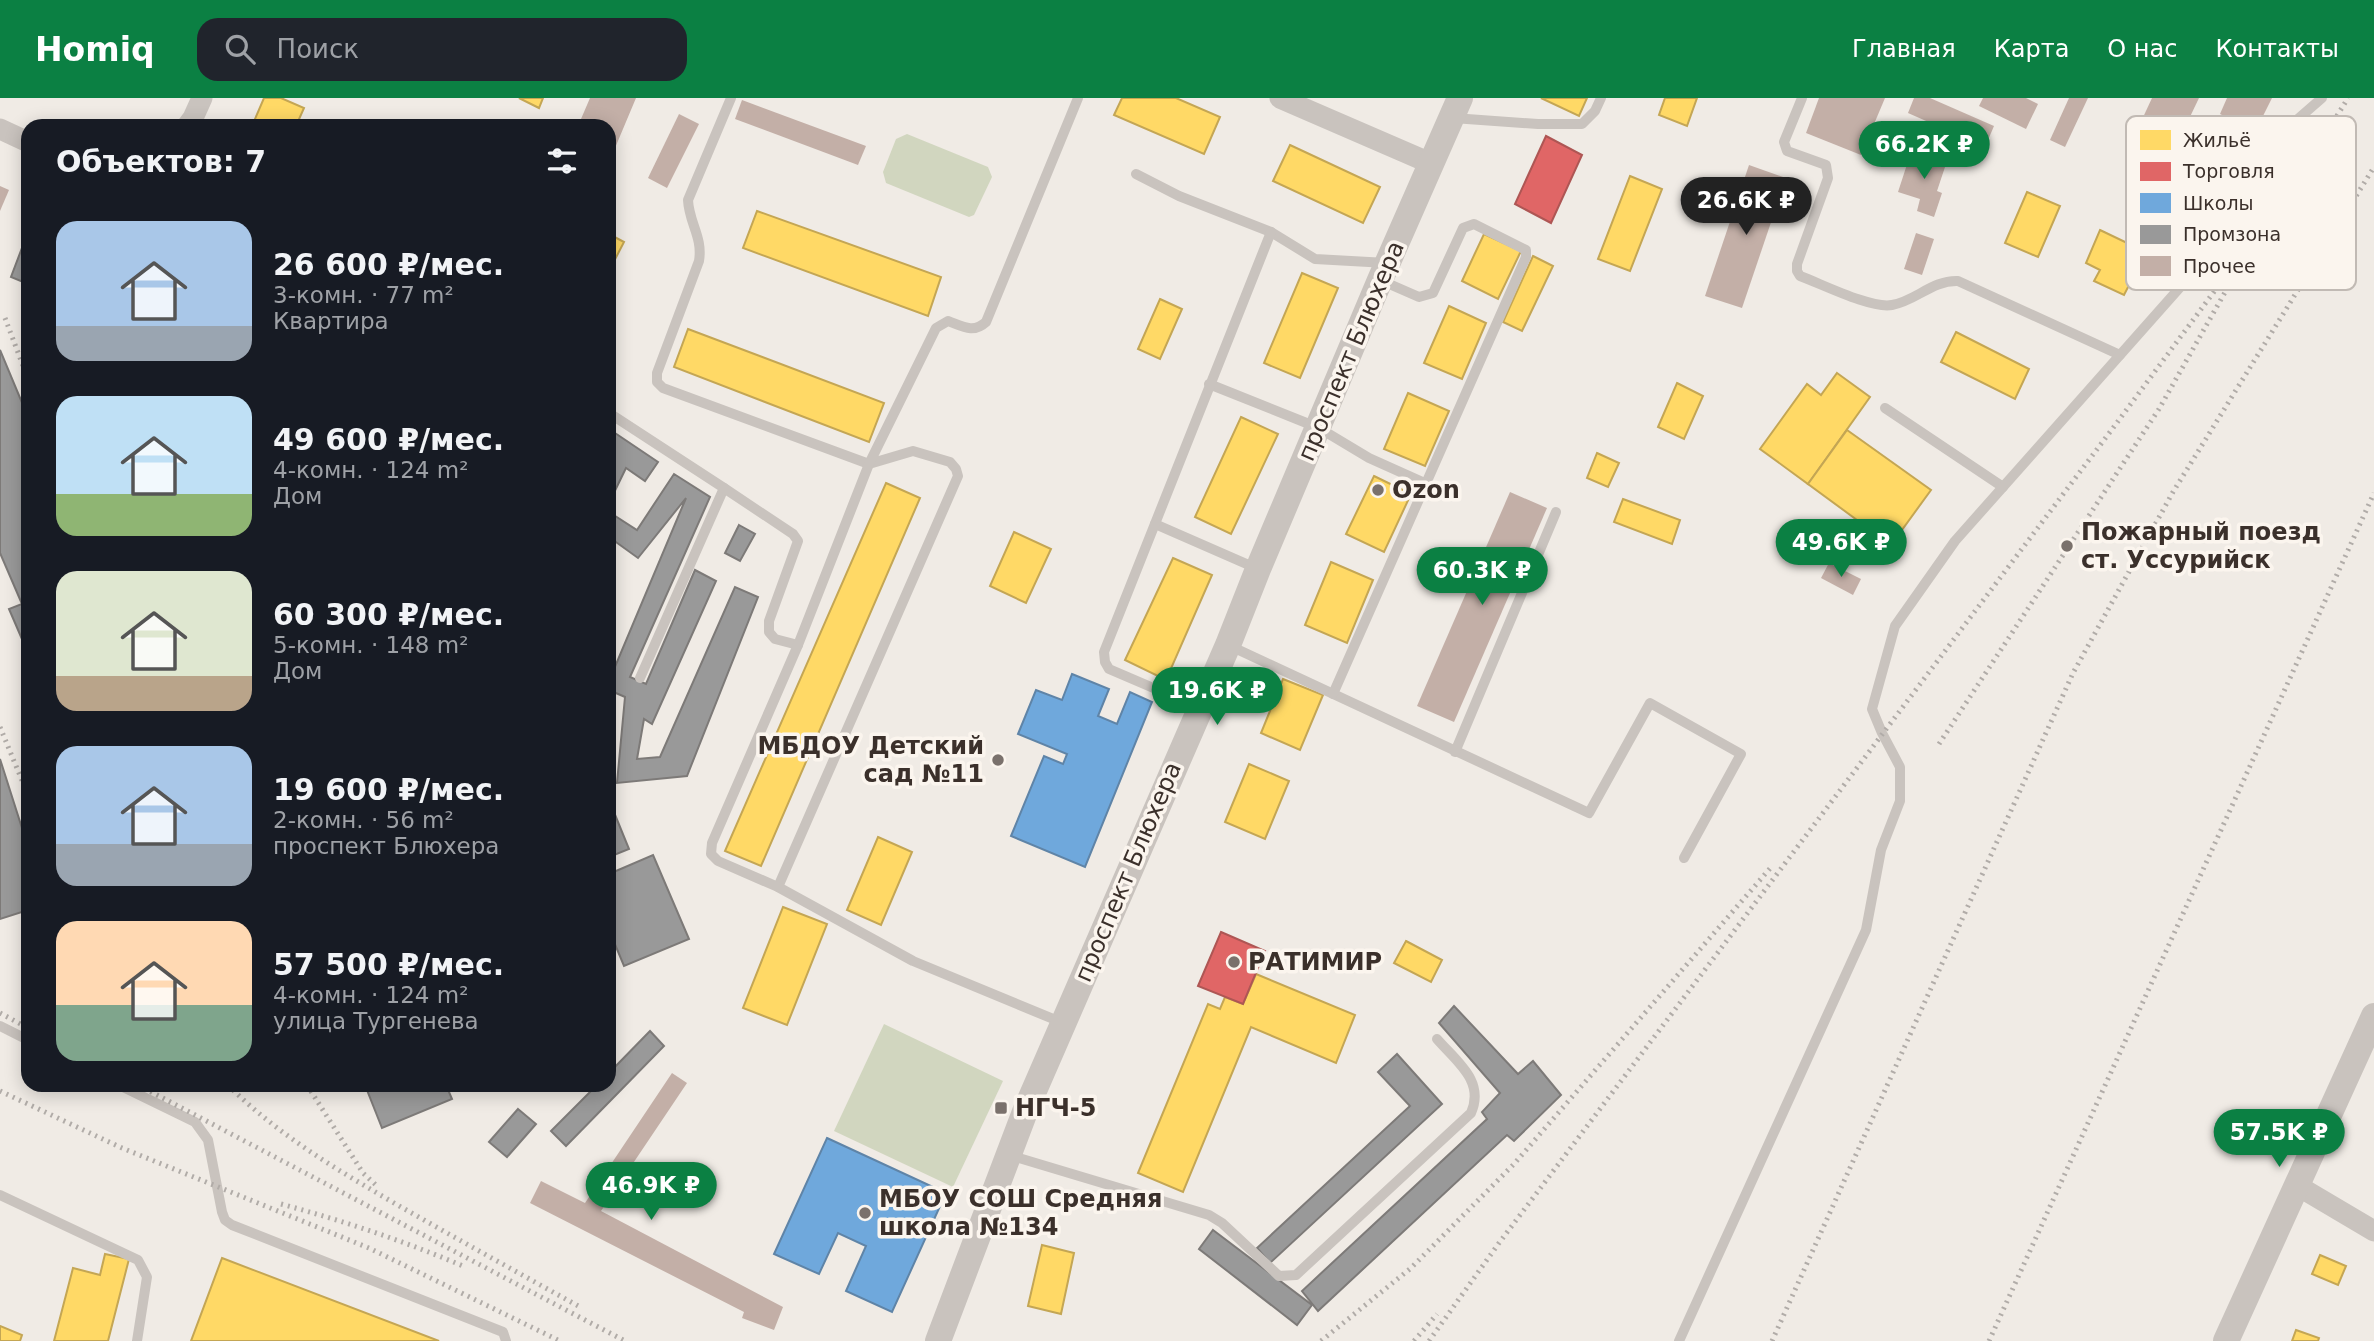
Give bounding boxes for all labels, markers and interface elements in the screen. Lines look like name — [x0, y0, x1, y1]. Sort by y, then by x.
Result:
search box — [197, 18, 687, 81]
text: Homiq — [35, 30, 155, 69]
icon: search — [221, 30, 259, 68]
text: Поиск — [277, 34, 359, 64]
text: Главная — [1852, 35, 1956, 63]
text: Карта — [1994, 35, 2069, 63]
text: О нас — [2107, 35, 2177, 63]
text: Контакты — [2215, 35, 2339, 63]
legend — [2126, 116, 2356, 290]
pin: 66.2K ₽ — [1859, 122, 1989, 181]
text: Жильё — [2183, 129, 2251, 151]
text: 66.2K ₽ — [1875, 131, 1973, 157]
icon: filters — [543, 142, 581, 180]
text: Объектов: 7 — [56, 144, 266, 179]
text: Торговля — [2182, 160, 2275, 182]
pin: 26.6K ₽ — [1681, 178, 1811, 237]
text: 26.6K ₽ — [1697, 187, 1795, 213]
text: Школы — [2183, 192, 2254, 214]
text: Промзона — [2183, 223, 2281, 245]
street label: проспект Блюхера — [1292, 237, 1410, 465]
text: 26 600 ₽/мес. — [273, 247, 504, 282]
icon: home — [112, 249, 196, 333]
text: Прочее — [2183, 255, 2256, 277]
text: 3-комн. · 77 m² — [273, 282, 454, 308]
text: Квартира — [273, 308, 389, 334]
text: 49 600 ₽/мес. — [273, 422, 504, 457]
icon: home — [112, 424, 196, 508]
text: 4-комн. · 124 m² — [273, 457, 468, 483]
place label: Ozon — [1392, 476, 1460, 504]
marker: Ozon — [1370, 482, 1386, 498]
text: Дом — [273, 483, 322, 509]
place label: Пожарный поезд ст. Уссурийск — [2081, 518, 2321, 574]
pin: 49.6K ₽ — [1776, 519, 1906, 579]
text: 49.6K ₽ — [1792, 529, 1890, 555]
marker: Пожарный поезд ст. Уссурийск — [2059, 538, 2075, 554]
pin: 60.3K ₽ — [1417, 547, 1547, 607]
text: 60.3K ₽ — [1433, 557, 1531, 583]
text: 60 300 ₽/мес. — [273, 597, 504, 632]
icon: home — [112, 599, 196, 683]
text: 5-комн. · 148 m² — [273, 632, 468, 658]
text: Дом — [273, 658, 322, 684]
pin: 19.6K ₽ — [1152, 668, 1282, 727]
text: 19.6K ₽ — [1168, 677, 1266, 703]
place label: МБДОУ Детский сад №11 — [757, 732, 984, 788]
marker: МБДОУ Детский сад №11 — [990, 752, 1006, 768]
street label: проспект Блюхера — [1069, 758, 1187, 986]
text: 19 600 ₽/мес. — [273, 772, 504, 807]
icon: home — [112, 774, 196, 858]
text: 2-комн. · 56 m² — [273, 807, 454, 833]
text: проспект Блюхера — [273, 833, 499, 859]
text: 57 500 ₽/мес. — [273, 947, 504, 982]
place label: РАТИМИР — [1248, 948, 1382, 976]
icon: home — [112, 949, 196, 1033]
marker: РАТИМИР — [1226, 954, 1242, 970]
text: 4-комн. · 124 m² — [273, 982, 468, 1008]
text: улица Тургенева — [273, 1008, 479, 1034]
place label: НГЧ-5 — [1015, 1094, 1096, 1122]
marker: НГЧ-5 — [993, 1100, 1009, 1116]
pin: 57.5K ₽ — [2214, 1110, 2344, 1169]
text: 57.5K ₽ — [2230, 1119, 2328, 1145]
pin: 46.9K ₽ — [586, 1162, 716, 1222]
text: 46.9K ₽ — [602, 1172, 700, 1198]
place label: МБОУ СОШ Средняя школа №134 — [879, 1185, 1162, 1241]
marker: МБОУ СОШ Средняя школа №134 — [857, 1205, 873, 1221]

